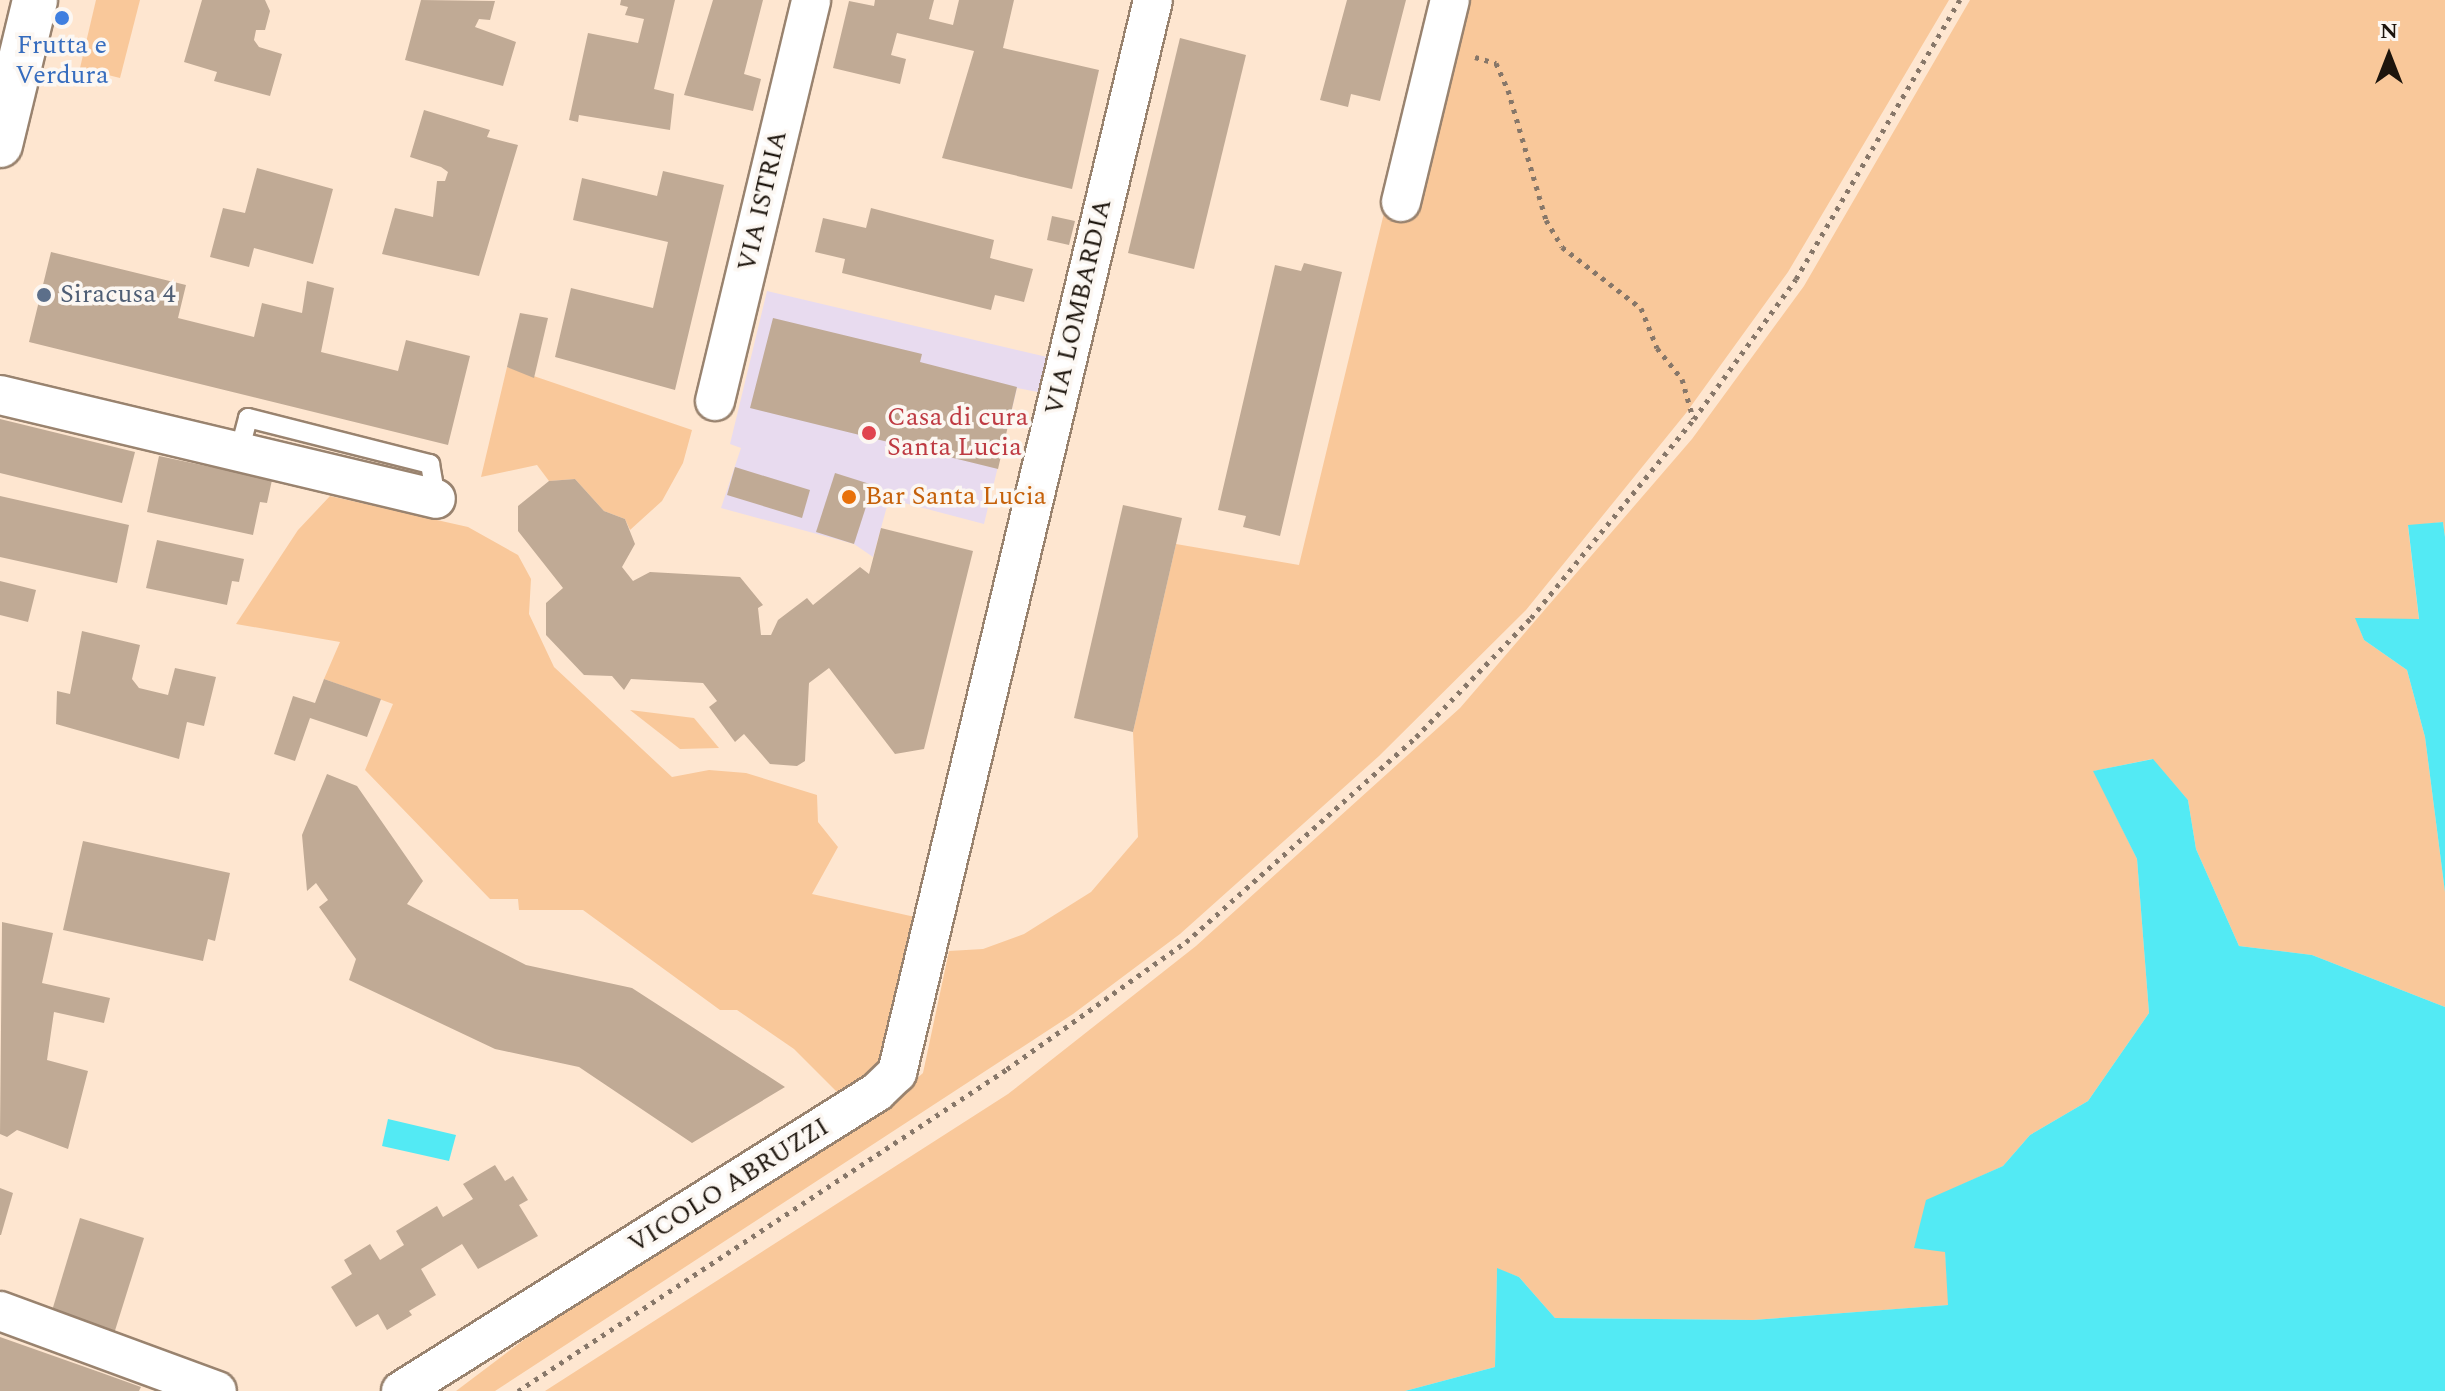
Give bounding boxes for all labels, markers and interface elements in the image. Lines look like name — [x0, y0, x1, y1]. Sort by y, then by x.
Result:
marker: Frutta e Verdura — [53, 9, 71, 27]
text: N — [2380, 15, 2398, 48]
north arrow — [2349, 16, 2429, 96]
place label: Frutta e Verdura — [15, 30, 109, 92]
street label: VIA ISTRIA — [732, 127, 794, 275]
street label: VIA LOMBARDIA — [1039, 196, 1119, 418]
place label: Siracusa 4 — [60, 279, 176, 311]
marker: Siracusa 4 — [35, 286, 53, 304]
place label: Casa di cura Santa Lucia — [887, 402, 1029, 464]
marker: Casa di cura Santa Lucia — [858, 422, 880, 444]
place label: Bar Santa Lucia — [865, 481, 1047, 513]
marker: Bar Santa Lucia — [840, 488, 858, 506]
street label: VICOLO ABRUZZI — [623, 1112, 835, 1260]

